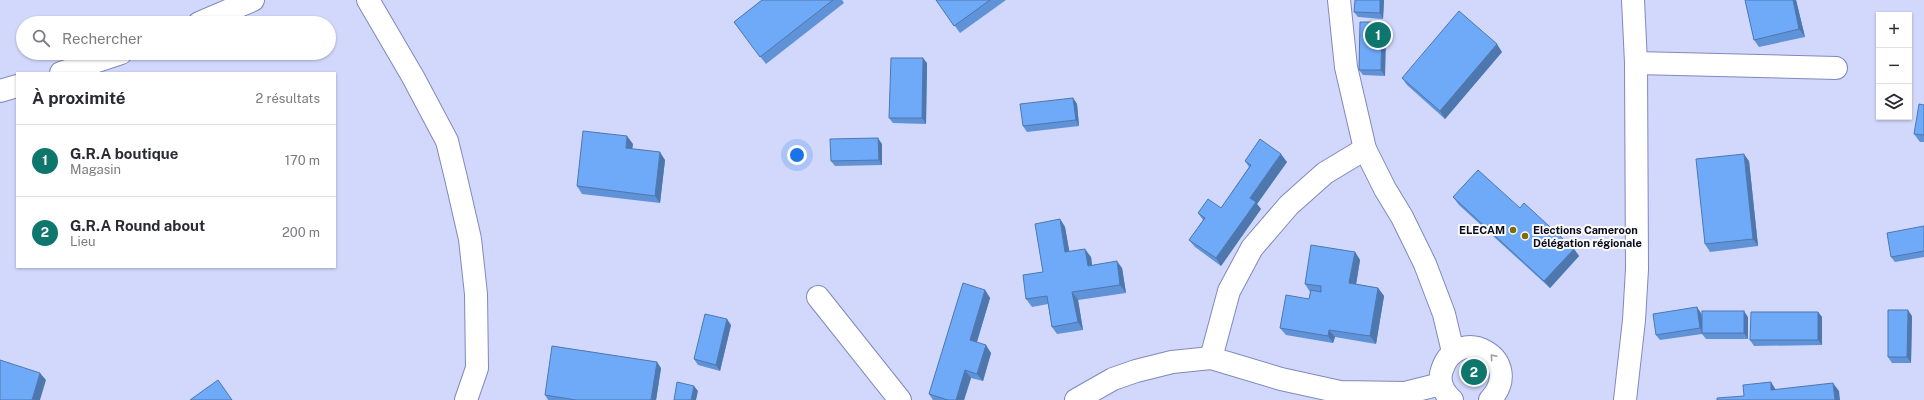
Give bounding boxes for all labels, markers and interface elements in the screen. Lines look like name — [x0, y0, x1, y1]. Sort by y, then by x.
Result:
map controls — [1876, 12, 1912, 120]
button: + — [1876, 12, 1912, 48]
search box — [16, 16, 336, 60]
pin: 1 — [1365, 20, 1391, 50]
icon: search — [30, 27, 52, 49]
text: Rechercher — [62, 30, 142, 47]
button: − — [1876, 48, 1912, 84]
button: layers — [1876, 84, 1912, 120]
text: À proximité — [32, 88, 126, 108]
text: 2 résultats — [256, 91, 320, 106]
text: G.R.A boutique — [70, 145, 178, 162]
your location — [787, 145, 807, 165]
text: 1 — [42, 153, 48, 168]
text: 170 m — [285, 153, 320, 168]
text: Magasin — [70, 162, 121, 177]
text: G.R.A Round about — [70, 217, 205, 234]
place label: ELECAM — [1459, 224, 1505, 236]
place label: Elections Cameroon Délégation régionale — [1533, 224, 1642, 249]
text: 2 — [41, 225, 49, 240]
text: 200 m — [282, 225, 320, 240]
marker: ELECAM — [1508, 225, 1518, 235]
marker: Elections Cameroon Délégation régionale — [1520, 231, 1530, 241]
text: Lieu — [70, 234, 96, 249]
one-way arrow — [1490, 354, 1497, 362]
pin: 2 — [1461, 357, 1487, 387]

